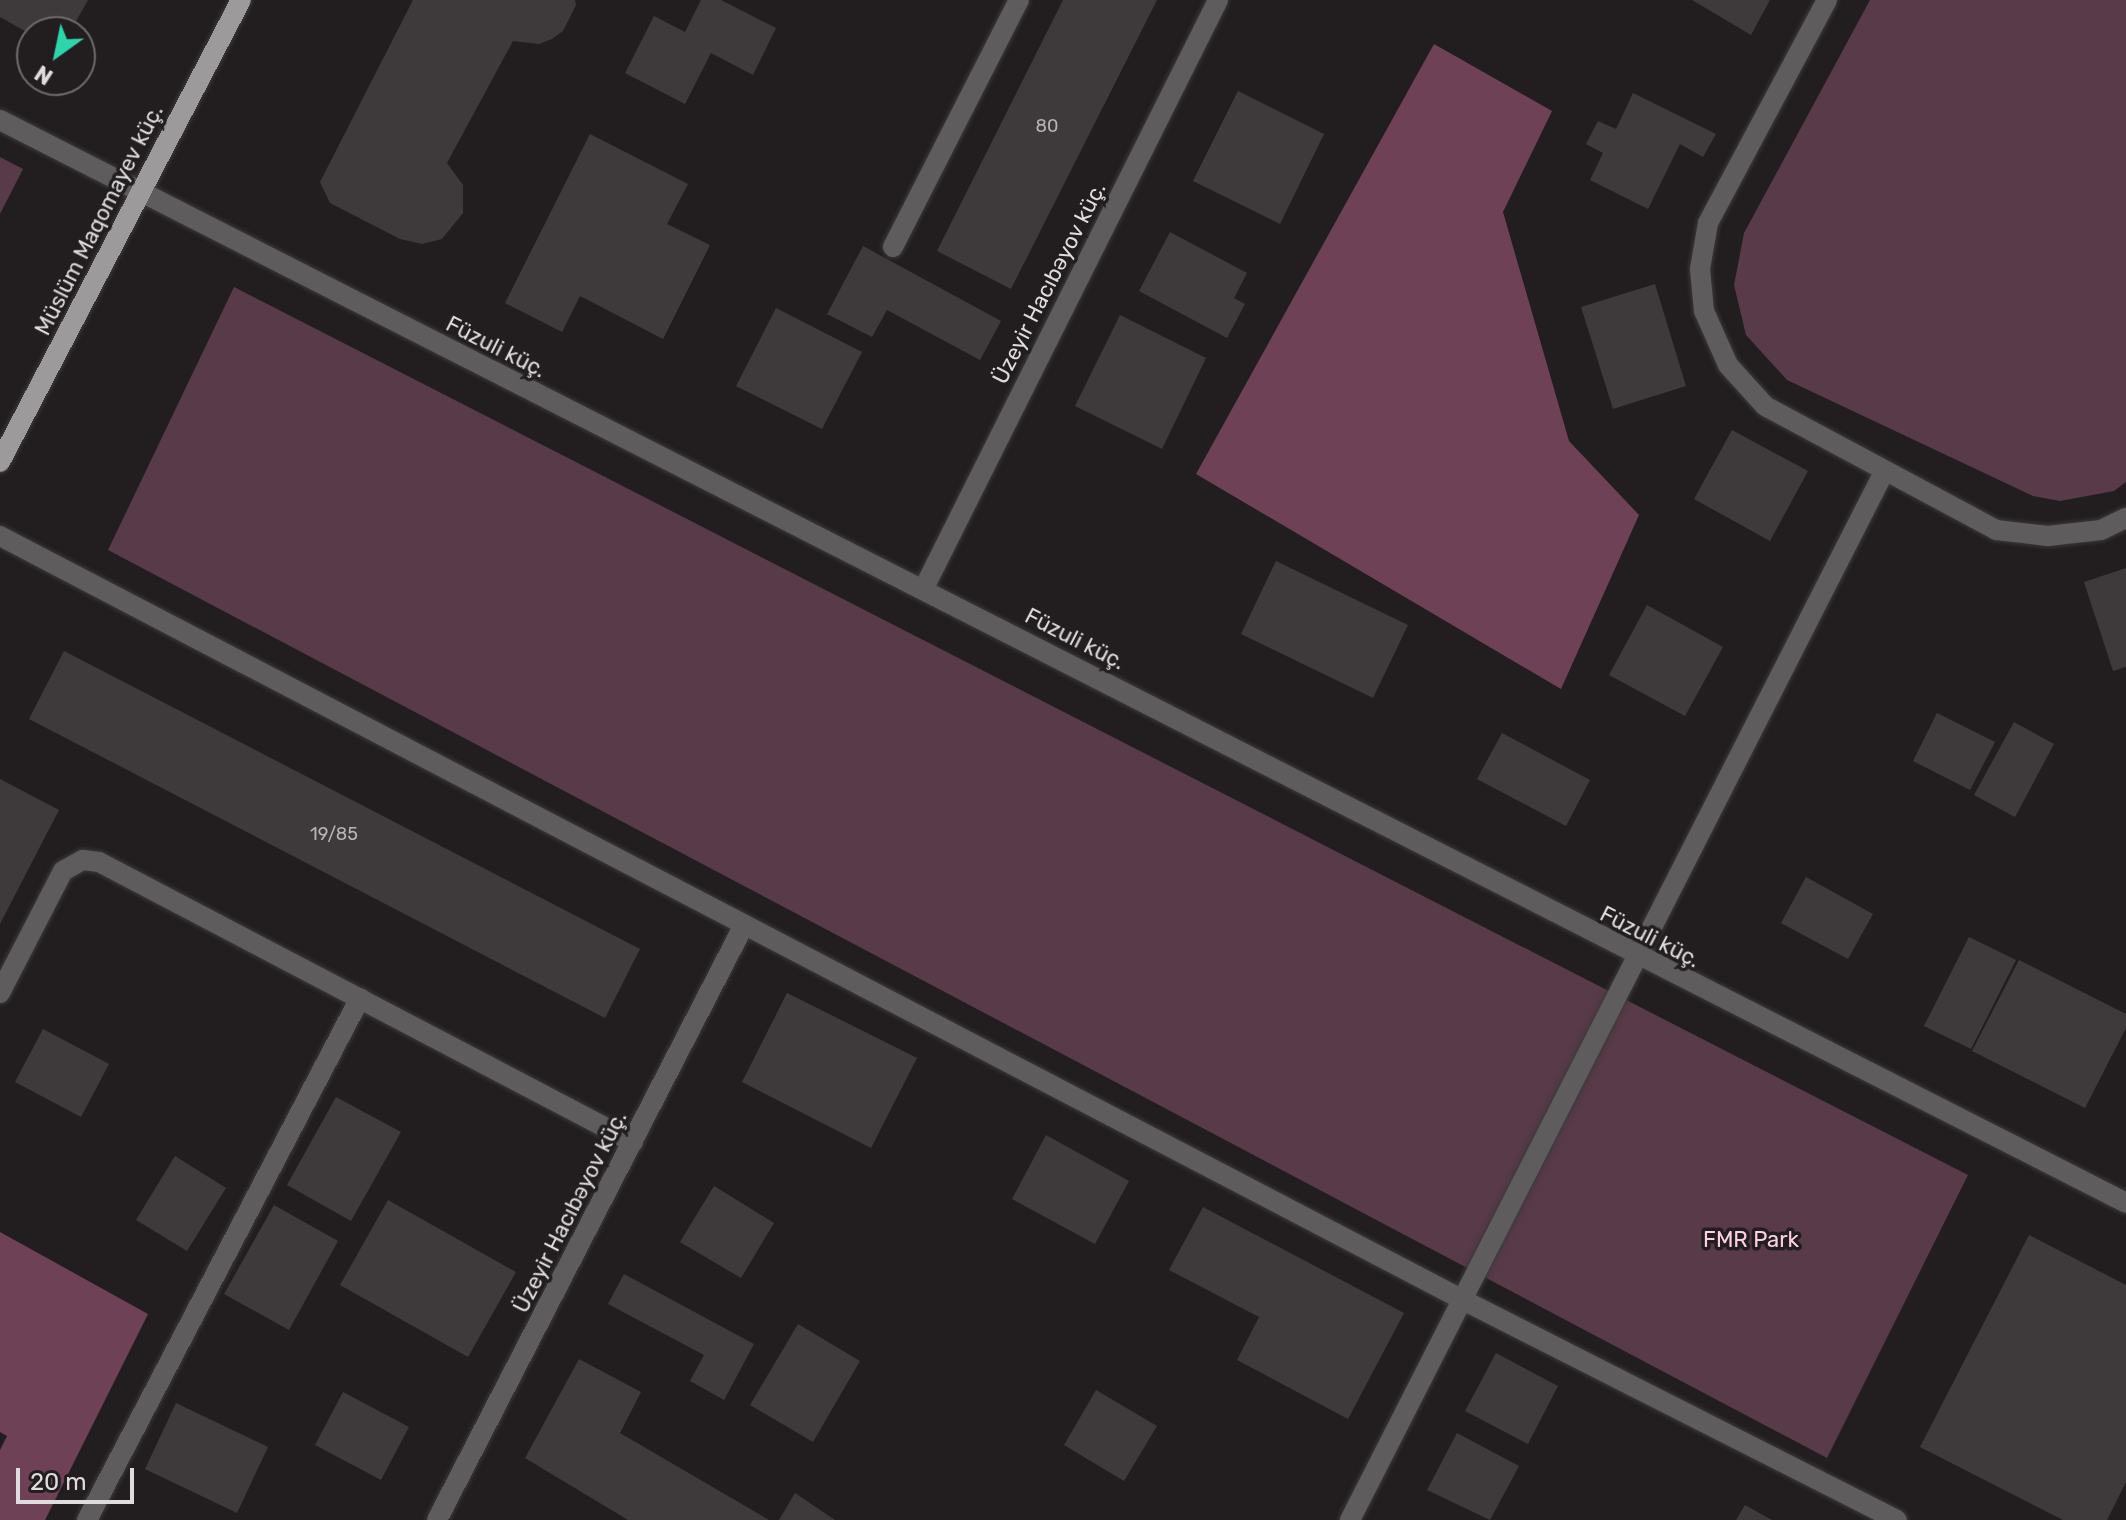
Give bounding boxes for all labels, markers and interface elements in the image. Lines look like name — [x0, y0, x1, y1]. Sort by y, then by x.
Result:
north arrow — [16, 16, 96, 96]
text: N — [30, 59, 58, 91]
street label: Müslüm Maqomayev küç. — [29, 100, 169, 340]
house number: 80 — [1036, 115, 1058, 137]
street label: Üzeyir Hacıbəyov küç. — [986, 177, 1112, 389]
street label: Füzuli küç. — [442, 311, 550, 383]
street label: Füzuli küç. — [1021, 603, 1129, 675]
house number: 19/85 — [310, 823, 358, 845]
street label: Füzuli küç. — [1596, 901, 1704, 973]
street label: Üzeyir Hacıbəyov küç. — [507, 1106, 633, 1318]
park label: FMR Park — [1703, 1227, 1799, 1253]
scale bar — [20, 1452, 138, 1502]
text: 20 m — [30, 1468, 87, 1496]

